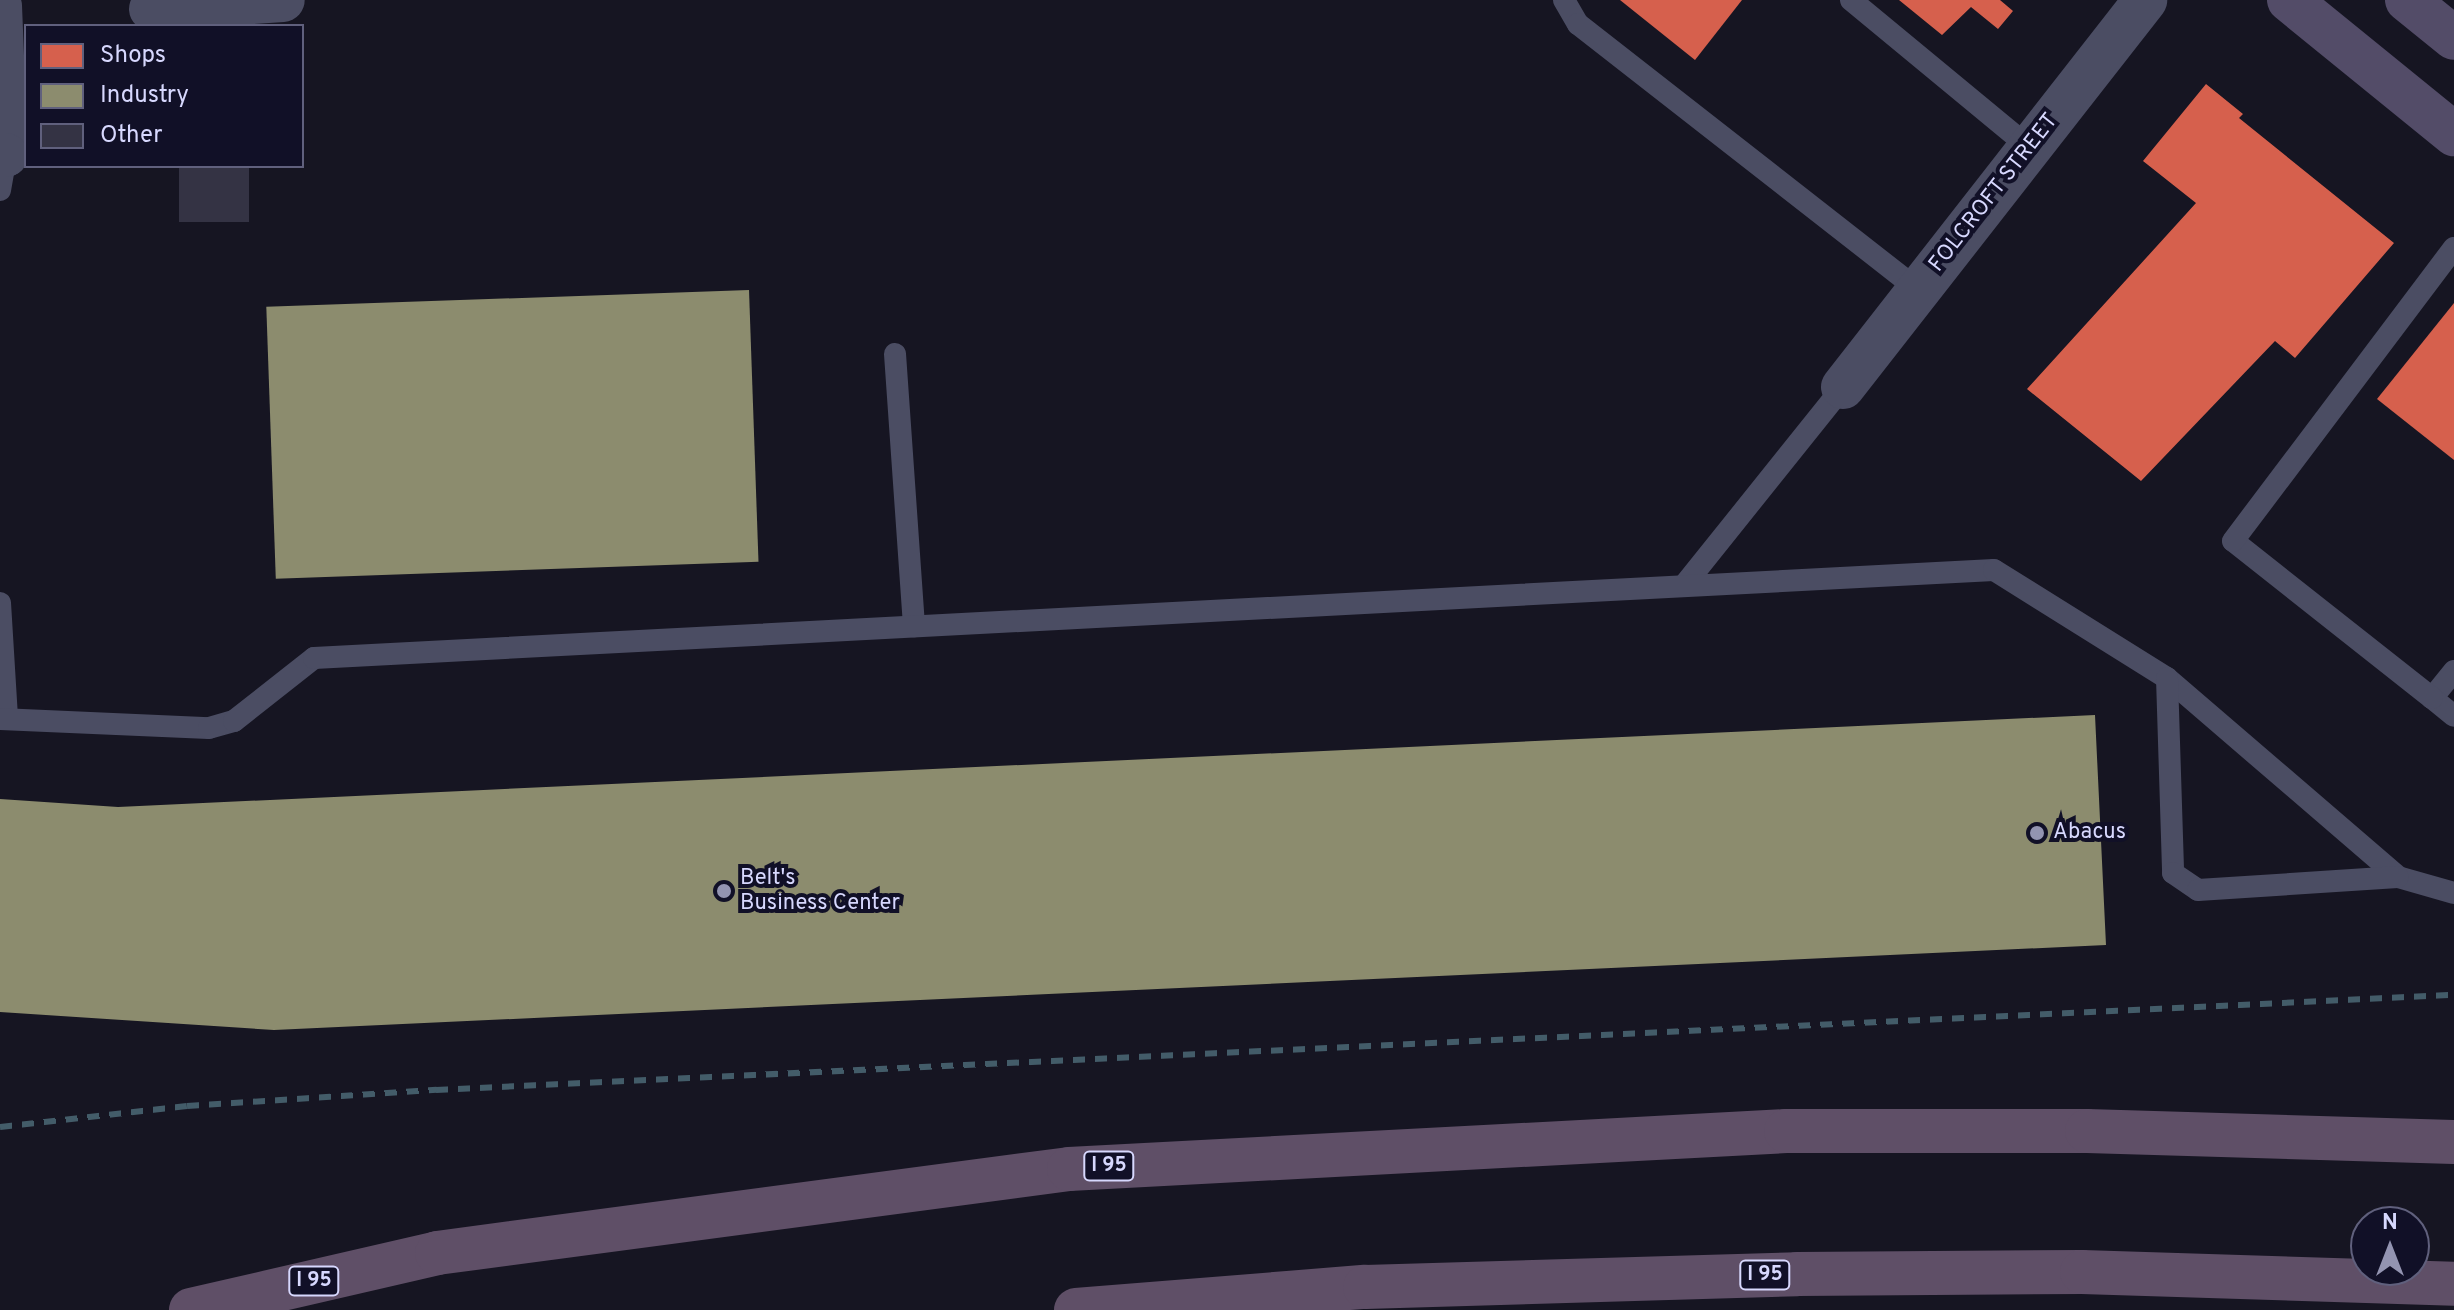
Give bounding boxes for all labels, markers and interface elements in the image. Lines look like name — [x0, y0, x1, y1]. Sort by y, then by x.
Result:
legend — [24, 24, 304, 168]
text: Shops — [100, 41, 166, 71]
text: Industry — [100, 81, 189, 111]
street label: FOLCROFT STREET — [1924, 108, 2064, 278]
text: Other — [100, 121, 162, 151]
place label: Abacus — [2053, 820, 2126, 846]
marker: Abacus — [2028, 824, 2046, 842]
place label: Belt's Business Center — [740, 865, 900, 916]
marker: Belt's Business Center — [715, 882, 733, 900]
road number: I 95 — [1083, 1150, 1135, 1182]
north arrow — [2350, 1206, 2430, 1286]
text: N — [2382, 1210, 2398, 1237]
road number: I 95 — [1739, 1259, 1791, 1291]
road number: I 95 — [288, 1265, 340, 1297]

